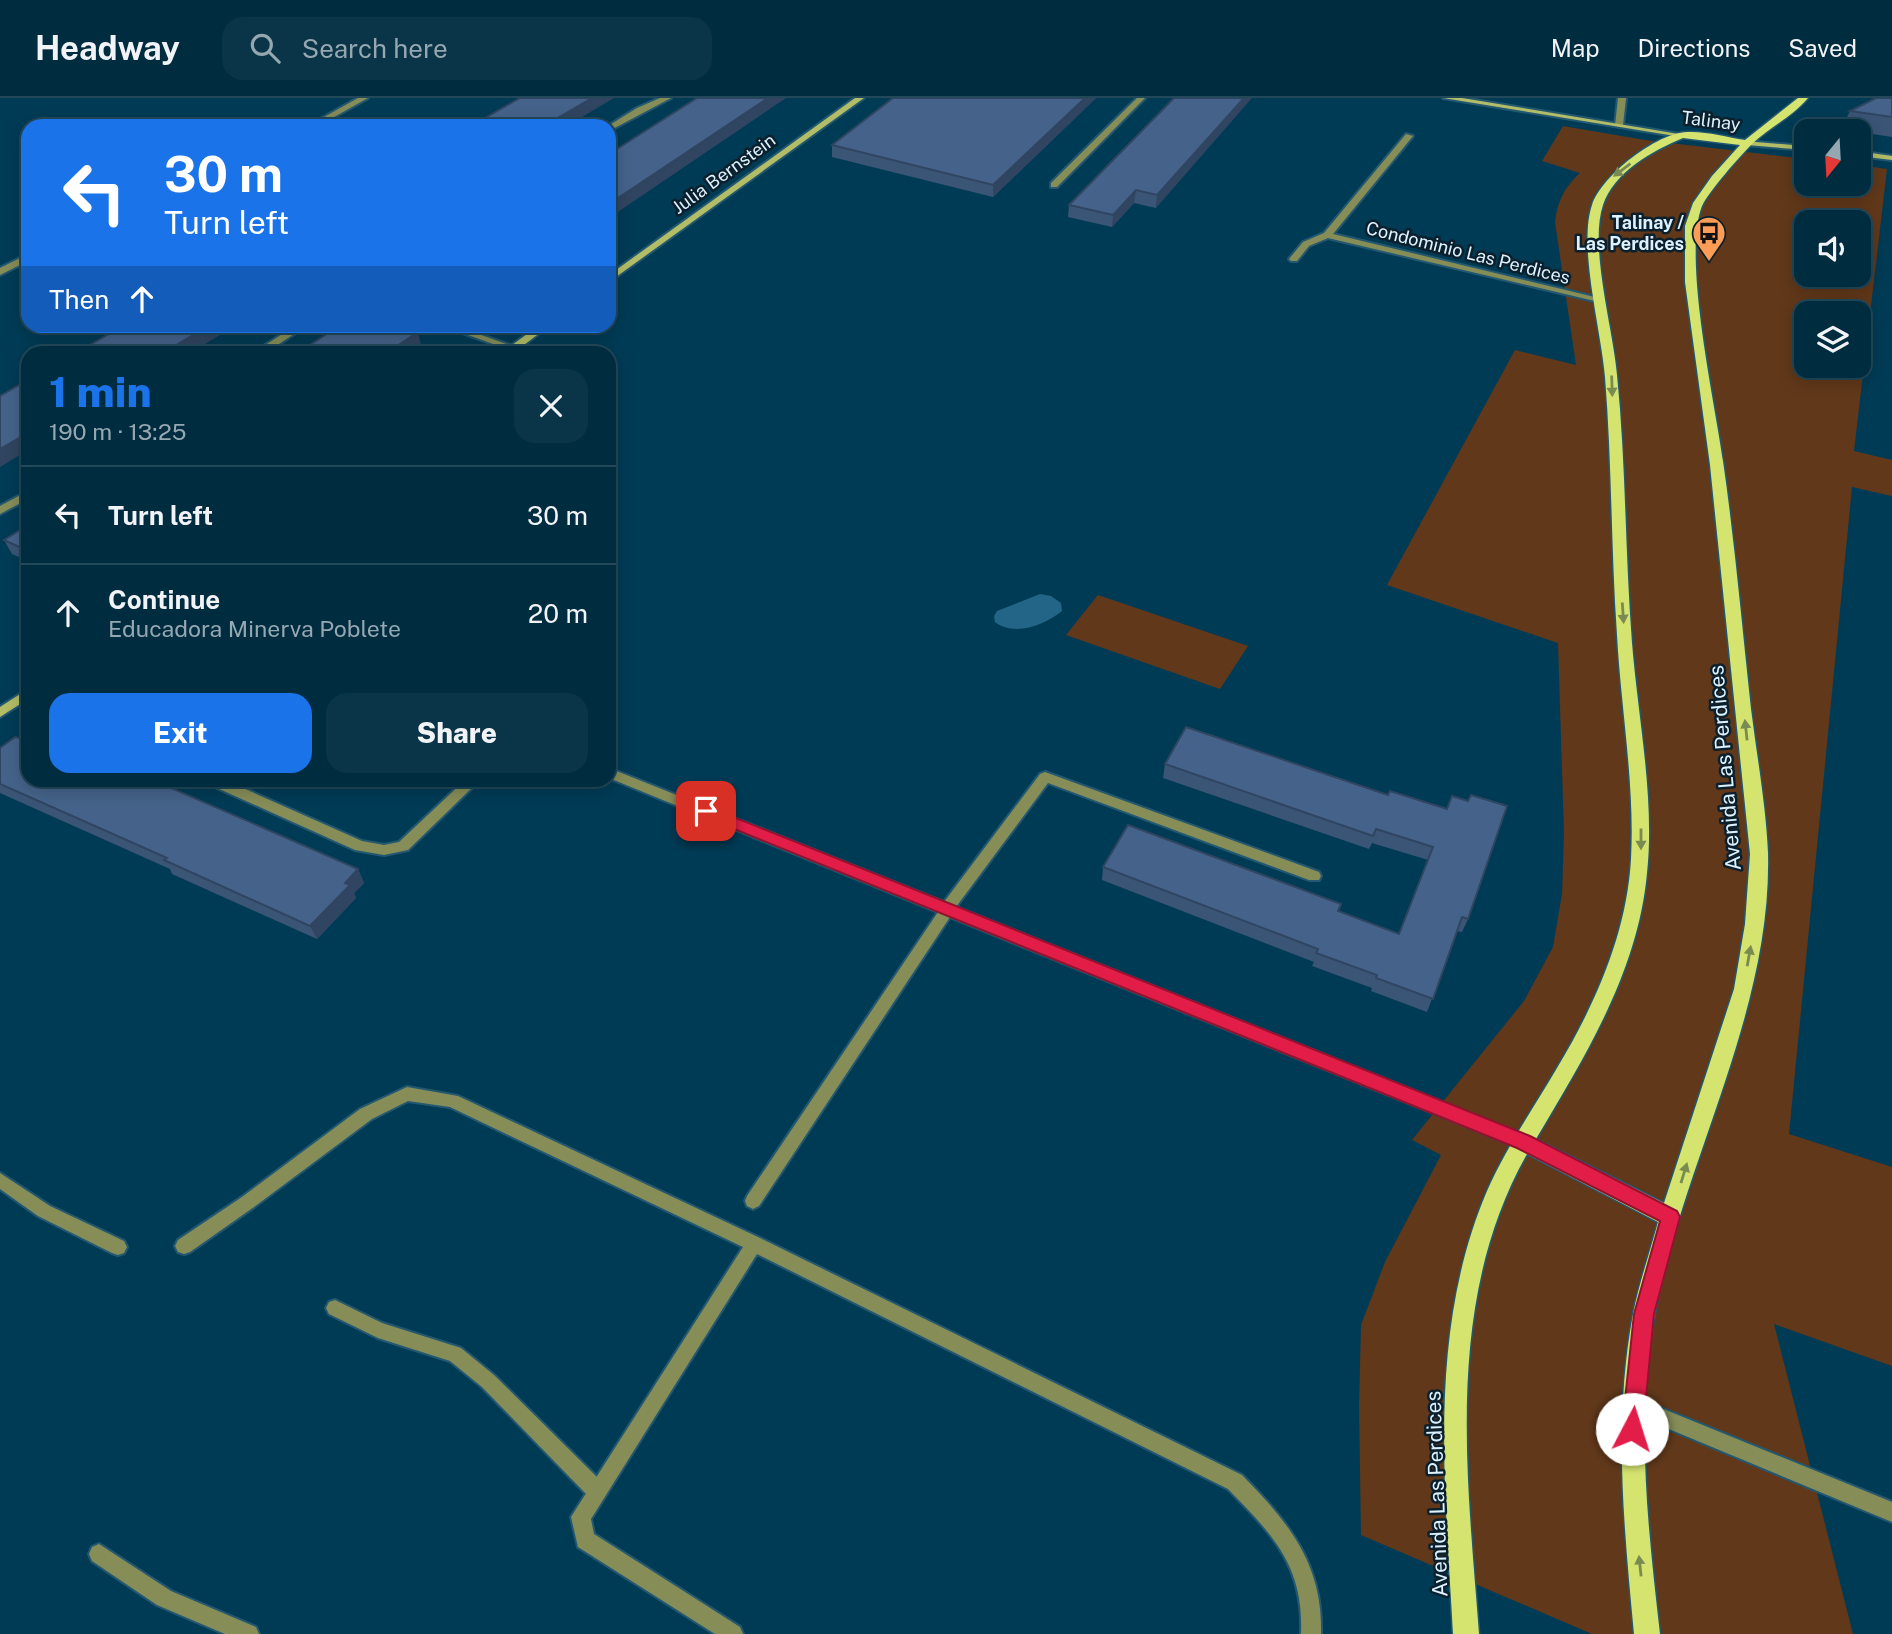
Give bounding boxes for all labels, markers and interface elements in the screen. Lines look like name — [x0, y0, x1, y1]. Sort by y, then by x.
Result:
search box — [222, 17, 712, 80]
text: Headway — [35, 29, 180, 67]
icon: search — [246, 29, 284, 67]
text: Search here — [302, 33, 448, 64]
text: Map — [1551, 34, 1600, 62]
text: Directions — [1638, 34, 1750, 62]
text: Saved — [1788, 34, 1857, 62]
street label: Talinay — [1680, 106, 1742, 135]
north arrow — [1794, 119, 1871, 196]
map controls — [1794, 119, 1871, 378]
street label: Julia Bernstein — [668, 129, 779, 218]
text: 30 m — [164, 145, 283, 203]
icon: left — [49, 147, 140, 238]
one-way arrow — [1613, 162, 1631, 176]
text: Turn left — [164, 204, 289, 241]
button: sound — [1794, 210, 1871, 287]
place label: Talinay / Las Perdices — [1576, 212, 1684, 254]
bus stop icon: Talinay / Las Perdices — [1690, 214, 1728, 263]
street label: Condominio Las Perdices — [1364, 217, 1572, 288]
icon: ahead — [123, 280, 161, 318]
text: Then — [49, 284, 109, 315]
button: layers — [1794, 301, 1871, 378]
text: 1 min — [49, 367, 152, 416]
button: close — [514, 369, 588, 443]
one-way arrow — [1606, 375, 1617, 397]
text: 190 m · 13:25 — [49, 418, 186, 445]
icon: left — [49, 496, 87, 534]
text: Turn left — [108, 500, 213, 531]
text: 30 m — [527, 500, 588, 531]
text: Continue — [108, 584, 220, 615]
icon: ahead — [49, 594, 87, 632]
text: 20 m — [528, 598, 588, 629]
one-way arrow — [1617, 602, 1628, 624]
text: Educadora Minerva Poblete — [108, 615, 401, 642]
street label: Avenida Las Perdices — [1703, 664, 1746, 872]
button: Exit — [49, 693, 312, 773]
button: Share — [326, 693, 588, 773]
one-way arrow — [1740, 718, 1751, 740]
pin — [676, 781, 736, 841]
icon: arrive — [687, 792, 725, 830]
one-way arrow — [1635, 829, 1647, 851]
one-way arrow — [1743, 945, 1754, 967]
one-way arrow — [1679, 1163, 1689, 1184]
street label: Avenida Las Perdices — [1420, 1391, 1453, 1598]
position arrow — [1595, 1392, 1669, 1466]
one-way arrow — [1634, 1555, 1645, 1577]

